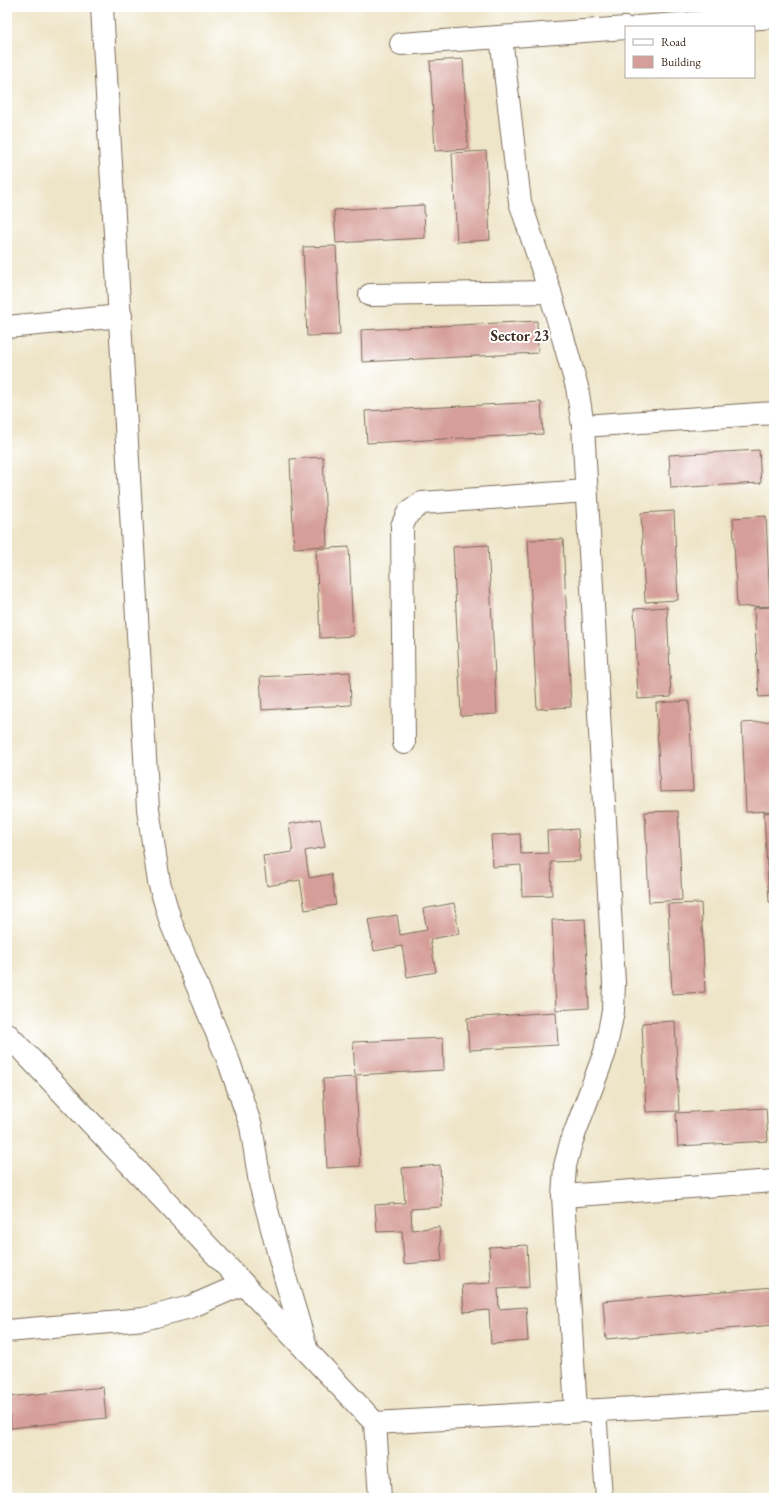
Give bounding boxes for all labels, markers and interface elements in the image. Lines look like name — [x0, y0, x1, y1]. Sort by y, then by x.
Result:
legend — [625, 26, 755, 78]
text: Road — [661, 34, 687, 50]
text: Building — [661, 54, 702, 70]
district label: Sector 23 — [491, 326, 549, 345]

